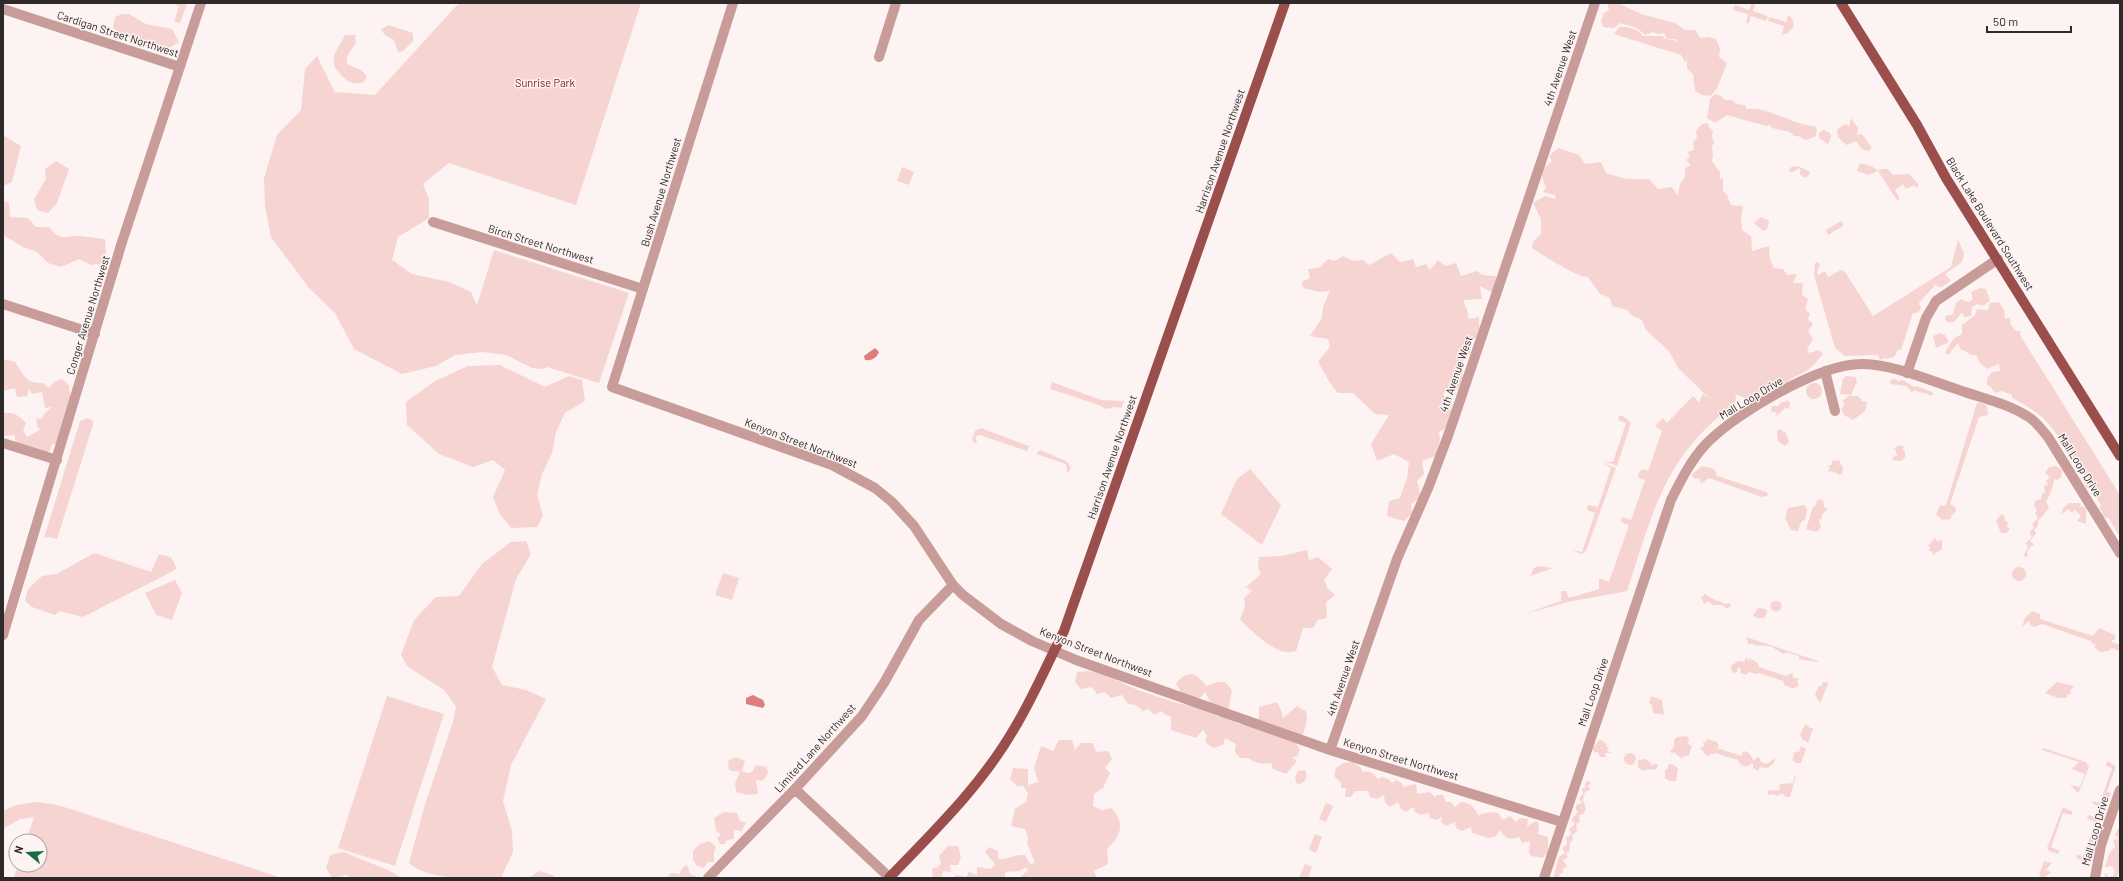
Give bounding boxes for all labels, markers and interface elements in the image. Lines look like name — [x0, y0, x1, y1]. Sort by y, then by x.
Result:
street label: Cardigan Street Northwest — [56, 8, 181, 59]
scale bar — [1987, 8, 2071, 34]
text: 50 m — [1993, 14, 2018, 28]
street label: 4th Avenue West — [1540, 28, 1579, 108]
park label: Sunrise Park — [515, 76, 575, 89]
street label: Harrison Avenue Northwest — [1192, 87, 1247, 215]
street label: Bush Avenue Northwest — [638, 136, 683, 248]
street label: Black Lake Boulevard Southwest — [1944, 155, 2037, 293]
street label: Birch Street Northwest — [487, 221, 596, 266]
street label: Conger Avenue Northwest — [63, 254, 112, 376]
street label: 4th Avenue West — [1436, 334, 1475, 414]
street label: Mall Loop Drive — [1717, 373, 1785, 422]
street label: Harrison Avenue Northwest — [1084, 393, 1139, 521]
street label: Kenyon Street Northwest — [743, 415, 859, 470]
street label: Mall Loop Drive — [2056, 431, 2105, 499]
street label: Kenyon Street Northwest — [1038, 624, 1154, 679]
street label: 4th Avenue West — [1323, 638, 1362, 718]
street label: Mall Loop Drive — [1575, 656, 1610, 728]
street label: Limited Lane Northwest — [771, 701, 858, 795]
street label: Kenyon Street Northwest — [1342, 735, 1460, 782]
street label: Mall Loop Drive — [2078, 794, 2111, 867]
north arrow — [8, 833, 48, 873]
text: N — [11, 844, 25, 855]

